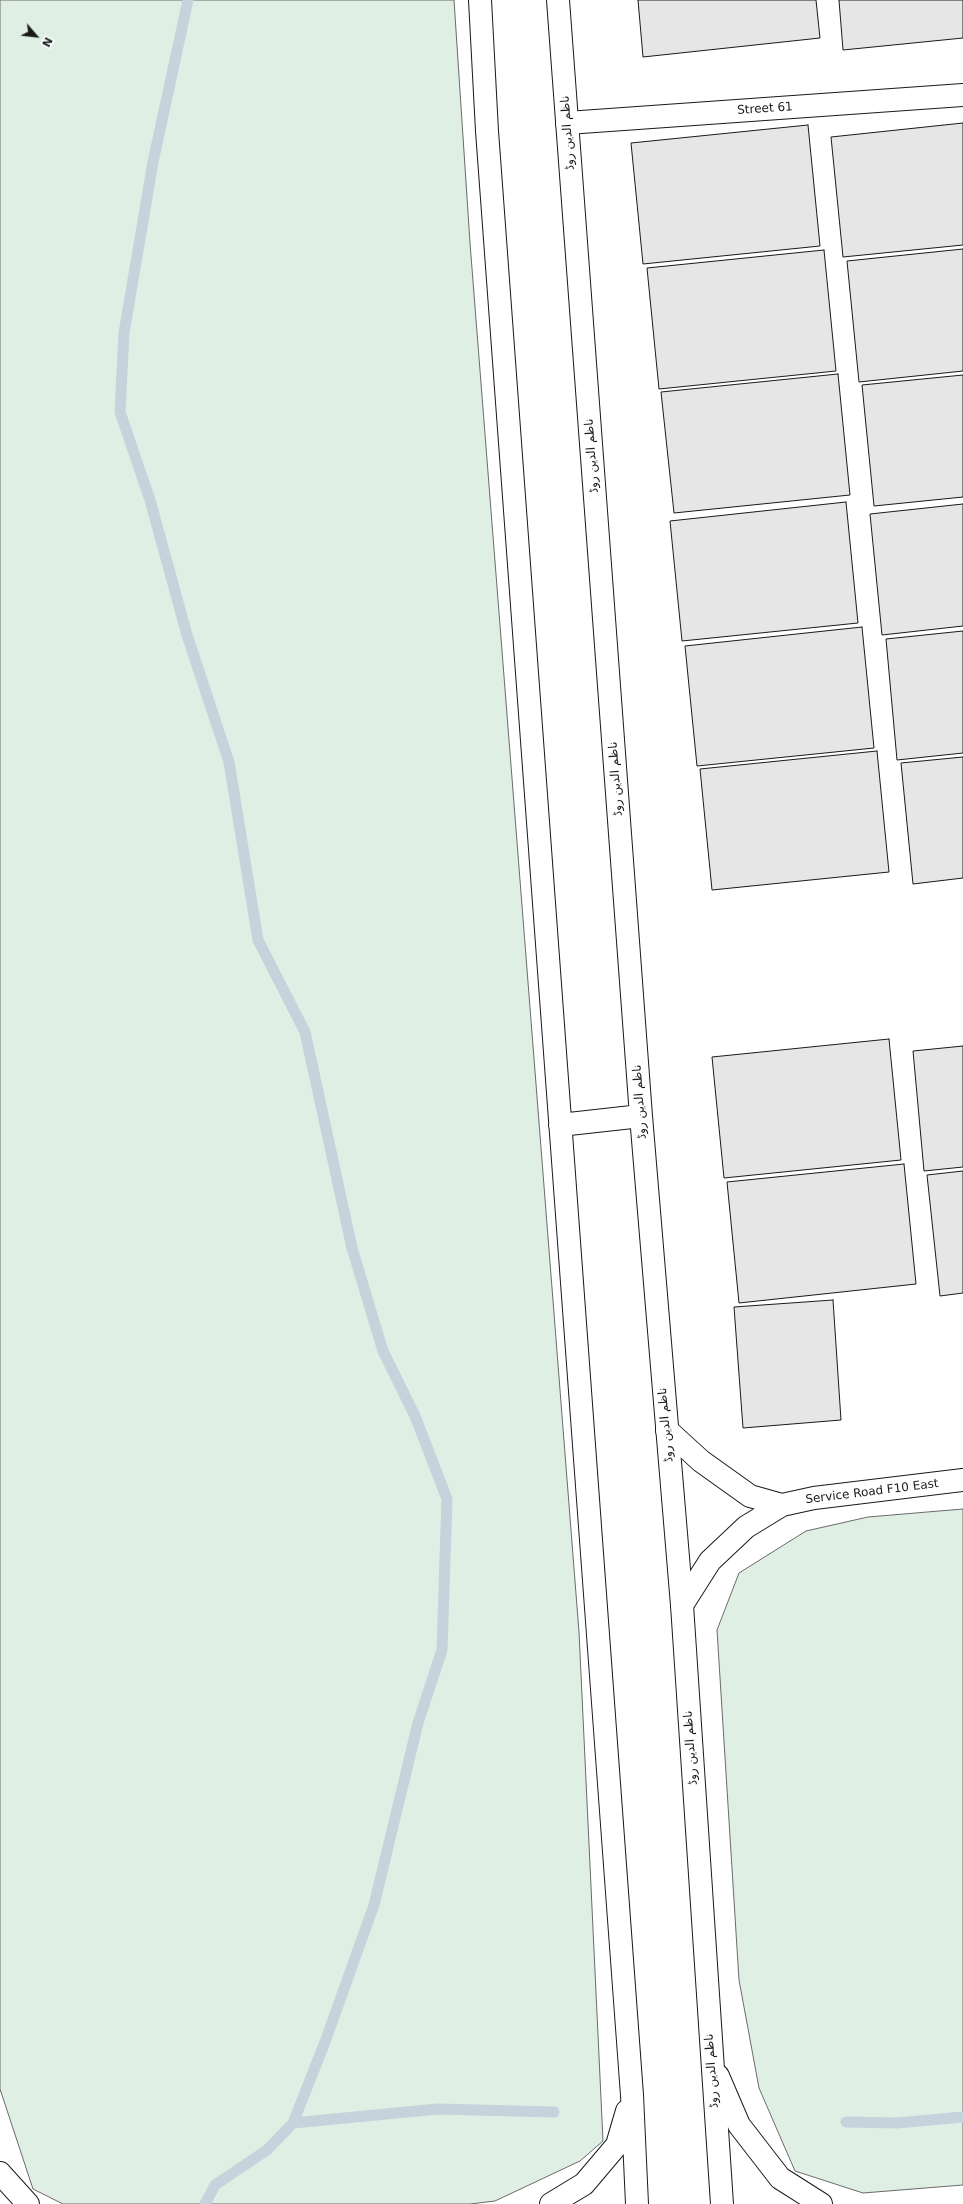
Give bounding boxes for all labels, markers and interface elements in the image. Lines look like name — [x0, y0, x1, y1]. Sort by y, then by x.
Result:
north arrow — [16, 16, 56, 56]
text: N — [39, 35, 55, 49]
street label: ناظم الدین روڈ — [558, 95, 578, 171]
street label: Street 61 — [737, 100, 793, 118]
street label: ناظم الدین روڈ — [582, 418, 602, 494]
street label: ناظم الدین روڈ — [606, 741, 626, 817]
street label: ناظم الدین روڈ — [630, 1064, 650, 1140]
street label: ناظم الدین روڈ — [656, 1387, 676, 1463]
street label: Service Road F10 East — [805, 1477, 939, 1507]
street label: ناظم الدین روڈ — [681, 1710, 701, 1786]
street label: ناظم الدین روڈ — [702, 2033, 722, 2109]

